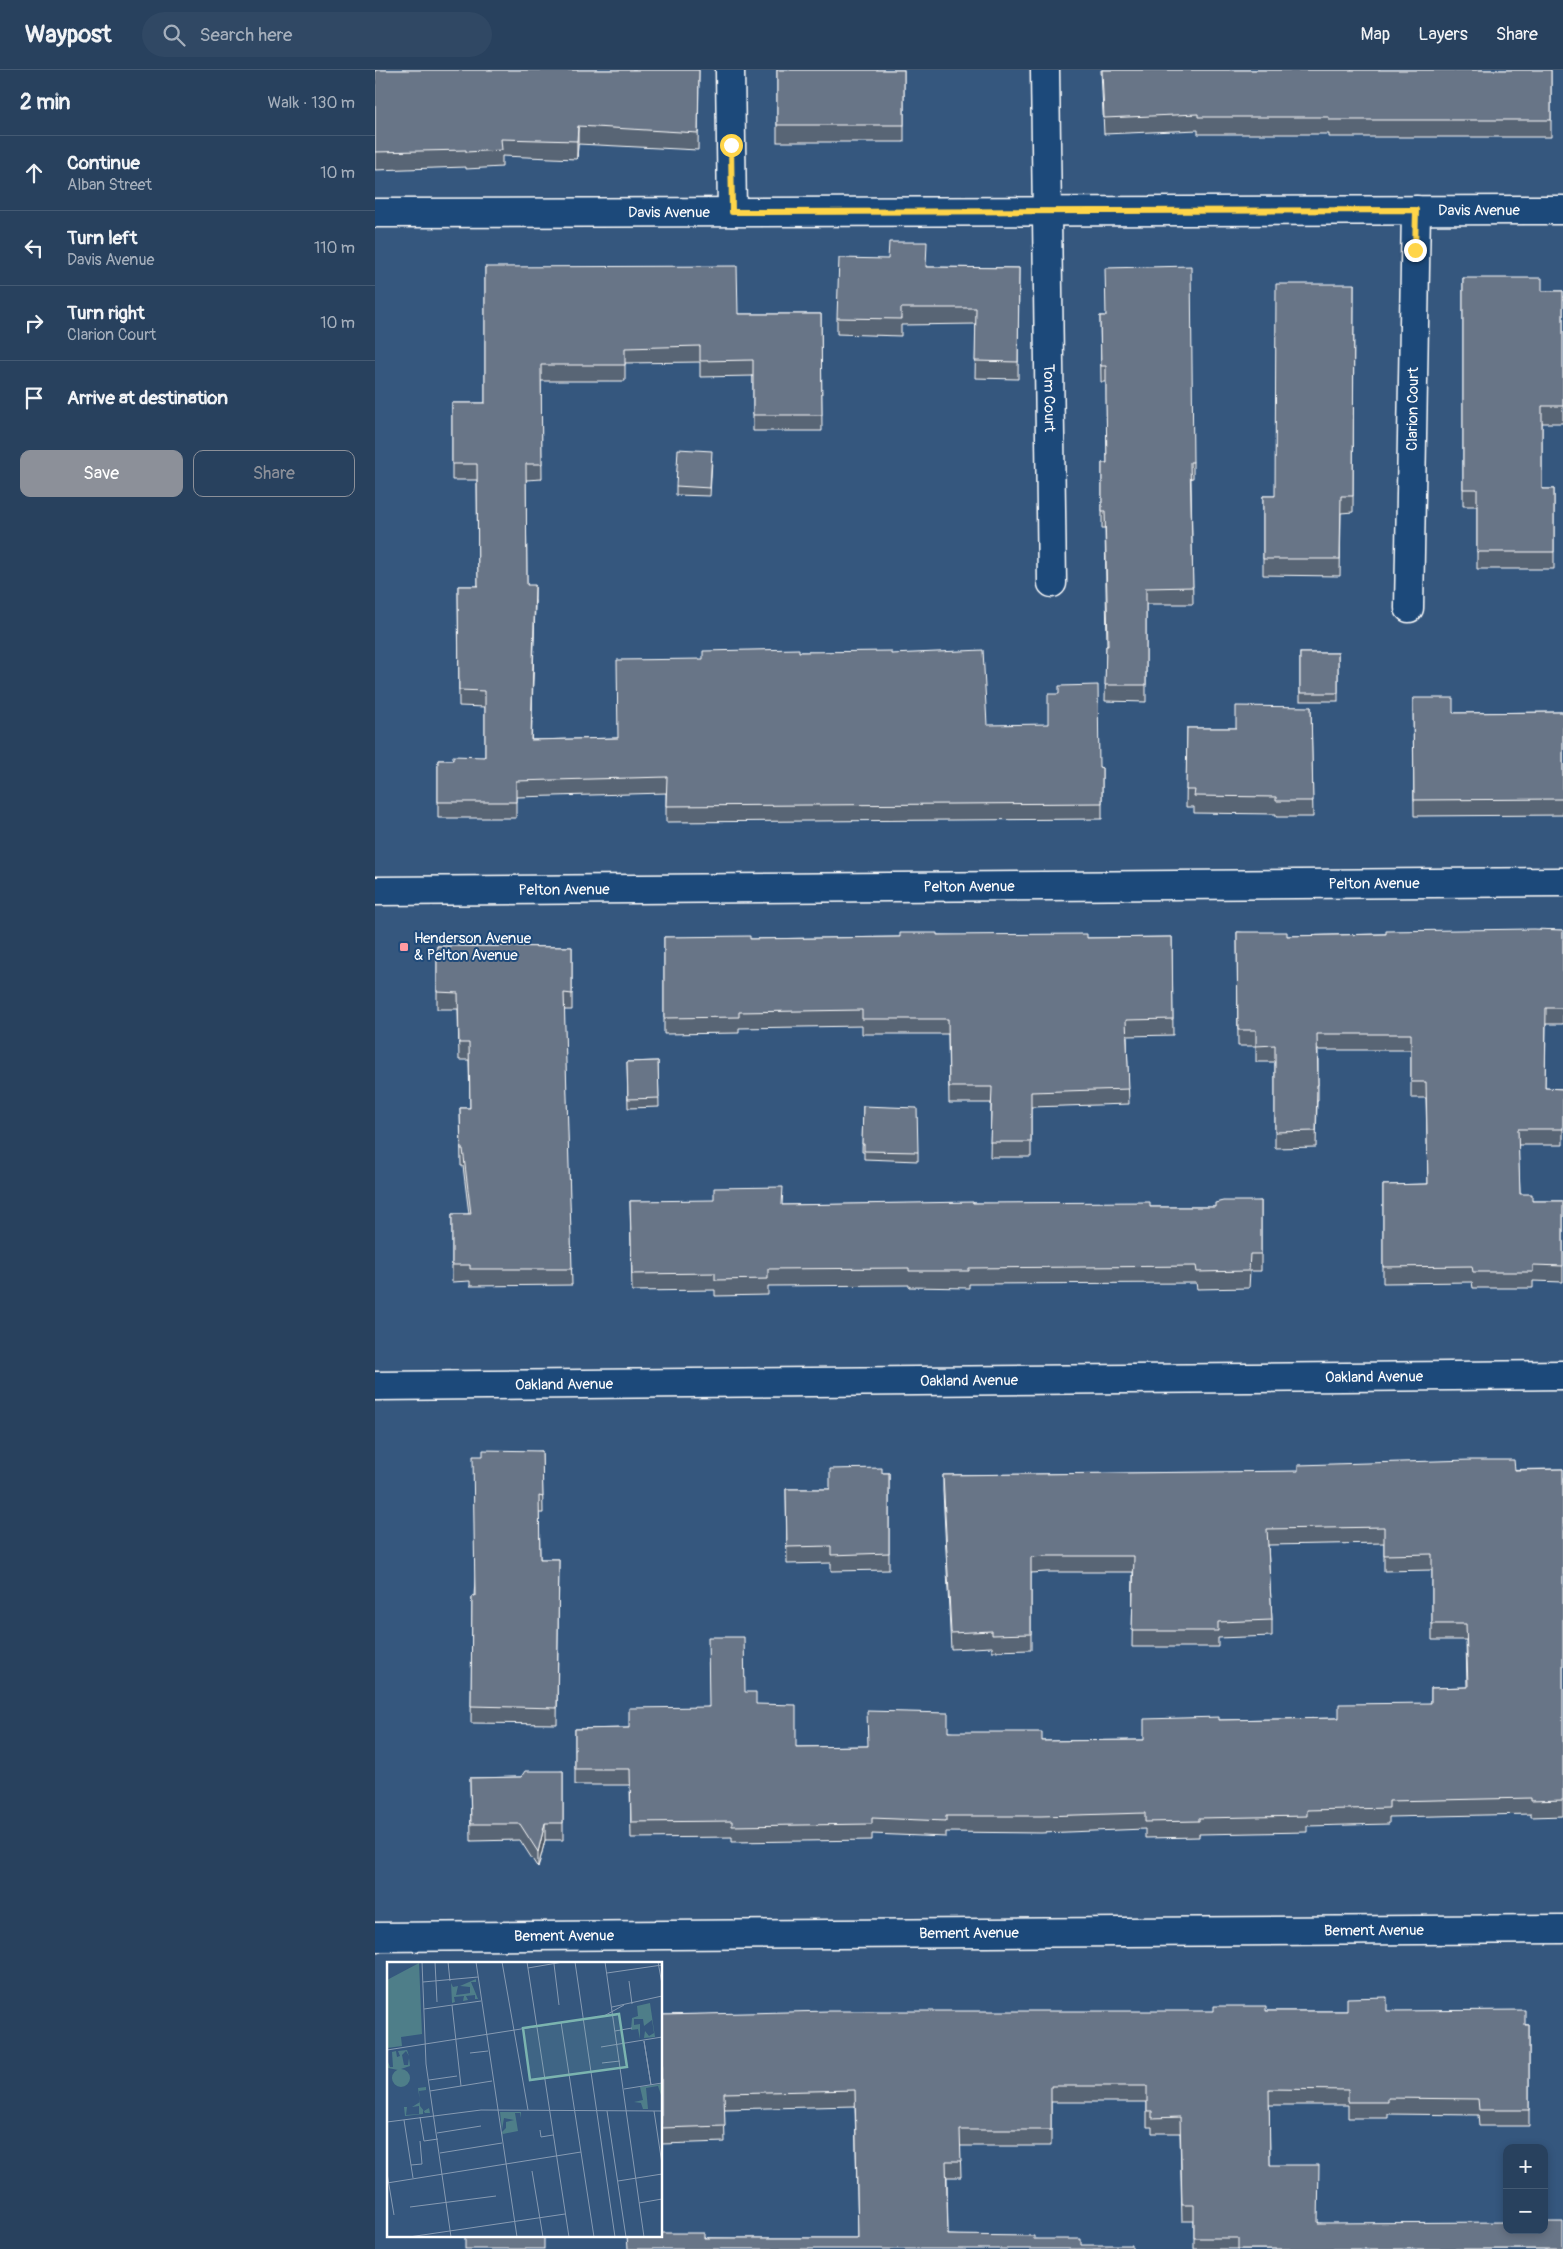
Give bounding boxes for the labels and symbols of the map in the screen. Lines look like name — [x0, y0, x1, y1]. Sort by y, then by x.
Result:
route start — [720, 134, 743, 157]
street label: Davis Avenue — [1438, 201, 1521, 220]
street label: Davis Avenue — [628, 203, 711, 222]
route end — [1404, 239, 1427, 262]
street label: Tom Court — [1040, 364, 1059, 433]
street label: Clarion Court — [1402, 366, 1423, 451]
street label: Pelton Avenue — [1328, 874, 1420, 893]
street label: Pelton Avenue — [923, 877, 1015, 896]
street label: Pelton Avenue — [518, 880, 610, 899]
place label: Henderson Avenue & Pelton Avenue — [414, 929, 532, 965]
marker: Henderson Avenue & Pelton Avenue — [398, 941, 410, 953]
street label: Oakland Avenue — [1325, 1367, 1424, 1387]
street label: Oakland Avenue — [920, 1371, 1019, 1390]
street label: Oakland Avenue — [515, 1374, 614, 1394]
street label: Bement Avenue — [1324, 1920, 1425, 1940]
street label: Bement Avenue — [919, 1923, 1020, 1943]
street label: Bement Avenue — [514, 1926, 615, 1946]
inset map — [387, 1962, 663, 2236]

